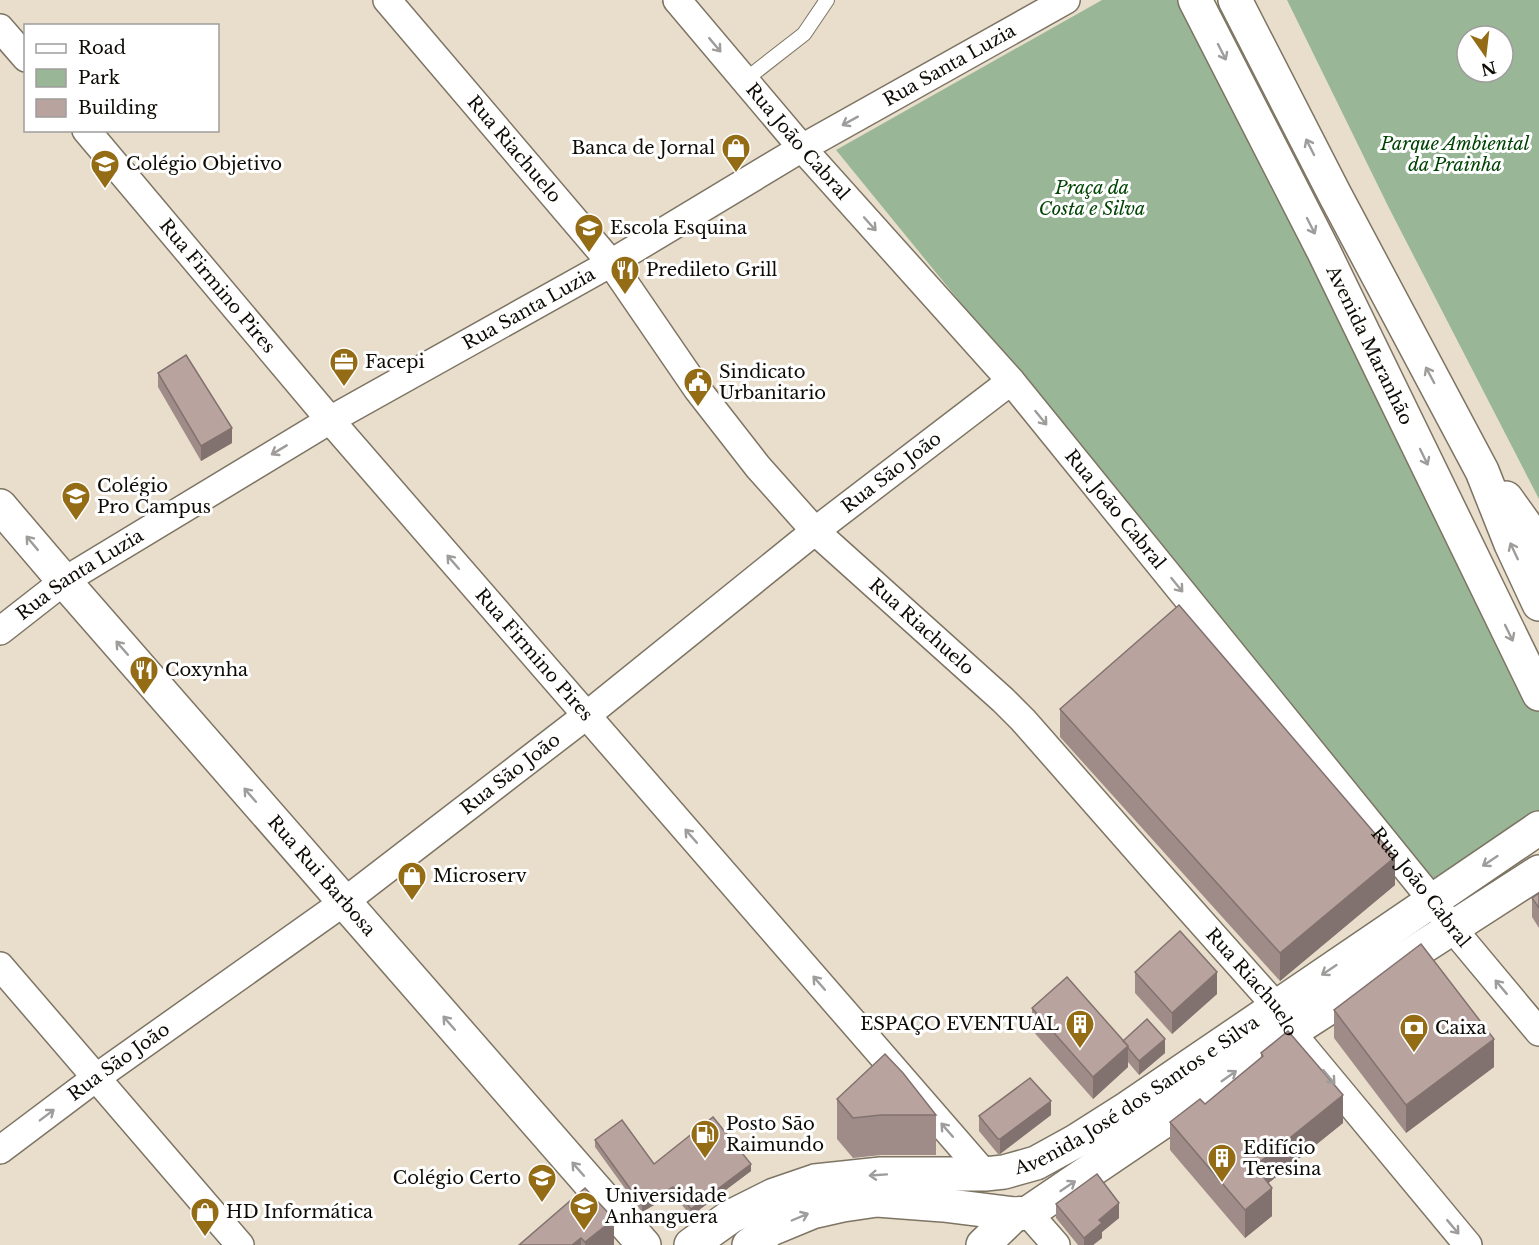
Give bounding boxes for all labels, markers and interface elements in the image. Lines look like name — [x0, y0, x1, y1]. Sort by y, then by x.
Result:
street label: Rua Santa Luzia — [879, 19, 1020, 111]
legend — [24, 24, 219, 132]
north arrow — [1455, 24, 1515, 84]
text: Road — [78, 37, 126, 59]
one-way arrow — [708, 37, 722, 52]
one-way arrow — [1216, 43, 1228, 60]
text: N — [1479, 57, 1498, 80]
text: Park — [78, 67, 120, 89]
street label: Rua João Cabral — [741, 79, 854, 204]
street label: Rua Riachuelo — [462, 91, 566, 207]
text: Building — [78, 97, 157, 119]
one-way arrow — [842, 115, 859, 127]
shop icon: Banca de Jornal — [720, 132, 752, 174]
park label: Parque Ambiental da Prainha — [1380, 133, 1530, 176]
place label: Banca de Jornal — [571, 137, 715, 159]
one-way arrow — [1304, 139, 1316, 156]
school or university icon: Colégio Objetivo — [89, 148, 121, 190]
place label: Colégio Objetivo — [126, 153, 282, 175]
park label: Praça da Costa e Silva — [1039, 177, 1145, 220]
school or university icon: Escola Esquina — [573, 212, 605, 254]
street label: Rua Firmino Pires — [155, 215, 280, 358]
one-way arrow — [863, 216, 877, 231]
one-way arrow — [1306, 216, 1317, 234]
place label: Escola Esquina — [610, 217, 747, 239]
restaurant icon: Predileto Grill — [609, 254, 641, 296]
place label: Predileto Grill — [646, 259, 777, 281]
street label: Avenida Maranhão — [1321, 261, 1417, 429]
street label: Rua Santa Luzia — [459, 263, 599, 355]
office icon: Facepi — [328, 346, 360, 388]
place label: Facepi — [365, 351, 425, 373]
place label: Sindicato Urbanitario — [719, 361, 826, 404]
public building icon: Sindicato Urbanitario — [682, 366, 714, 408]
one-way arrow — [1424, 367, 1436, 384]
one-way arrow — [1034, 409, 1047, 425]
street label: Rua São João — [837, 427, 946, 518]
one-way arrow — [271, 444, 288, 456]
street label: Rua João Cabral — [1060, 445, 1170, 574]
one-way arrow — [1419, 448, 1430, 466]
place label: Colégio Pro Campus — [97, 475, 211, 518]
school or university icon: Colégio Pro Campus — [60, 480, 92, 522]
street label: Rua Santa Luzia — [12, 524, 148, 625]
one-way arrow — [25, 536, 39, 551]
one-way arrow — [1507, 542, 1518, 560]
one-way arrow — [446, 555, 460, 570]
street label: Rua Riachuelo — [865, 574, 979, 680]
one-way arrow — [1170, 577, 1184, 592]
street label: Rua Firmino Pires — [470, 584, 597, 726]
one-way arrow — [1504, 623, 1516, 641]
one-way arrow — [115, 641, 129, 656]
restaurant icon: Coxynha — [128, 654, 160, 696]
place label: Coxynha — [165, 659, 248, 681]
street label: Rua São João — [456, 729, 565, 819]
one-way arrow — [243, 788, 257, 803]
street label: Rua Rui Barbosa — [263, 811, 380, 941]
street label: Rua João Cabral — [1366, 823, 1475, 952]
one-way arrow — [685, 828, 699, 844]
one-way arrow — [1482, 854, 1499, 867]
shop icon: Microserv — [396, 860, 428, 902]
place label: Microserv — [433, 865, 527, 887]
street label: Rua Riachuelo — [1201, 924, 1302, 1040]
one-way arrow — [1321, 964, 1338, 976]
one-way arrow — [812, 976, 826, 991]
one-way arrow — [1495, 979, 1508, 995]
building icon: ESPAÇO EVENTUAL — [1064, 1008, 1096, 1050]
street label: Avenida José dos Santos e Silva — [1011, 1011, 1263, 1180]
bank icon: Caixa — [1398, 1012, 1430, 1054]
place label: ESPAÇO EVENTUAL — [860, 1013, 1059, 1035]
one-way arrow — [442, 1015, 456, 1030]
place label: Caixa — [1435, 1017, 1487, 1039]
street label: Rua São João — [64, 1018, 174, 1106]
one-way arrow — [1322, 1069, 1336, 1084]
one-way arrow — [1220, 1070, 1236, 1082]
one-way arrow — [38, 1109, 54, 1121]
place label: Posto São Raimundo — [726, 1113, 824, 1156]
fuel station icon: Posto São Raimundo — [689, 1118, 721, 1160]
one-way arrow — [940, 1123, 954, 1138]
place label: Edifício Teresina — [1243, 1137, 1321, 1180]
building icon: Edifício Teresina — [1206, 1142, 1238, 1184]
school or university icon: Colégio Certo — [526, 1162, 558, 1204]
one-way arrow — [571, 1162, 585, 1177]
place label: Colégio Certo — [393, 1167, 521, 1189]
one-way arrow — [869, 1169, 889, 1180]
one-way arrow — [1059, 1180, 1076, 1192]
place label: Universidade Anhanguera — [604, 1185, 727, 1228]
school or university icon: Universidade Anhanguera — [568, 1190, 600, 1232]
shop icon: HD Informática — [189, 1196, 221, 1238]
place label: HD Informática — [226, 1201, 373, 1223]
one-way arrow — [790, 1211, 809, 1222]
one-way arrow — [1447, 1219, 1460, 1235]

